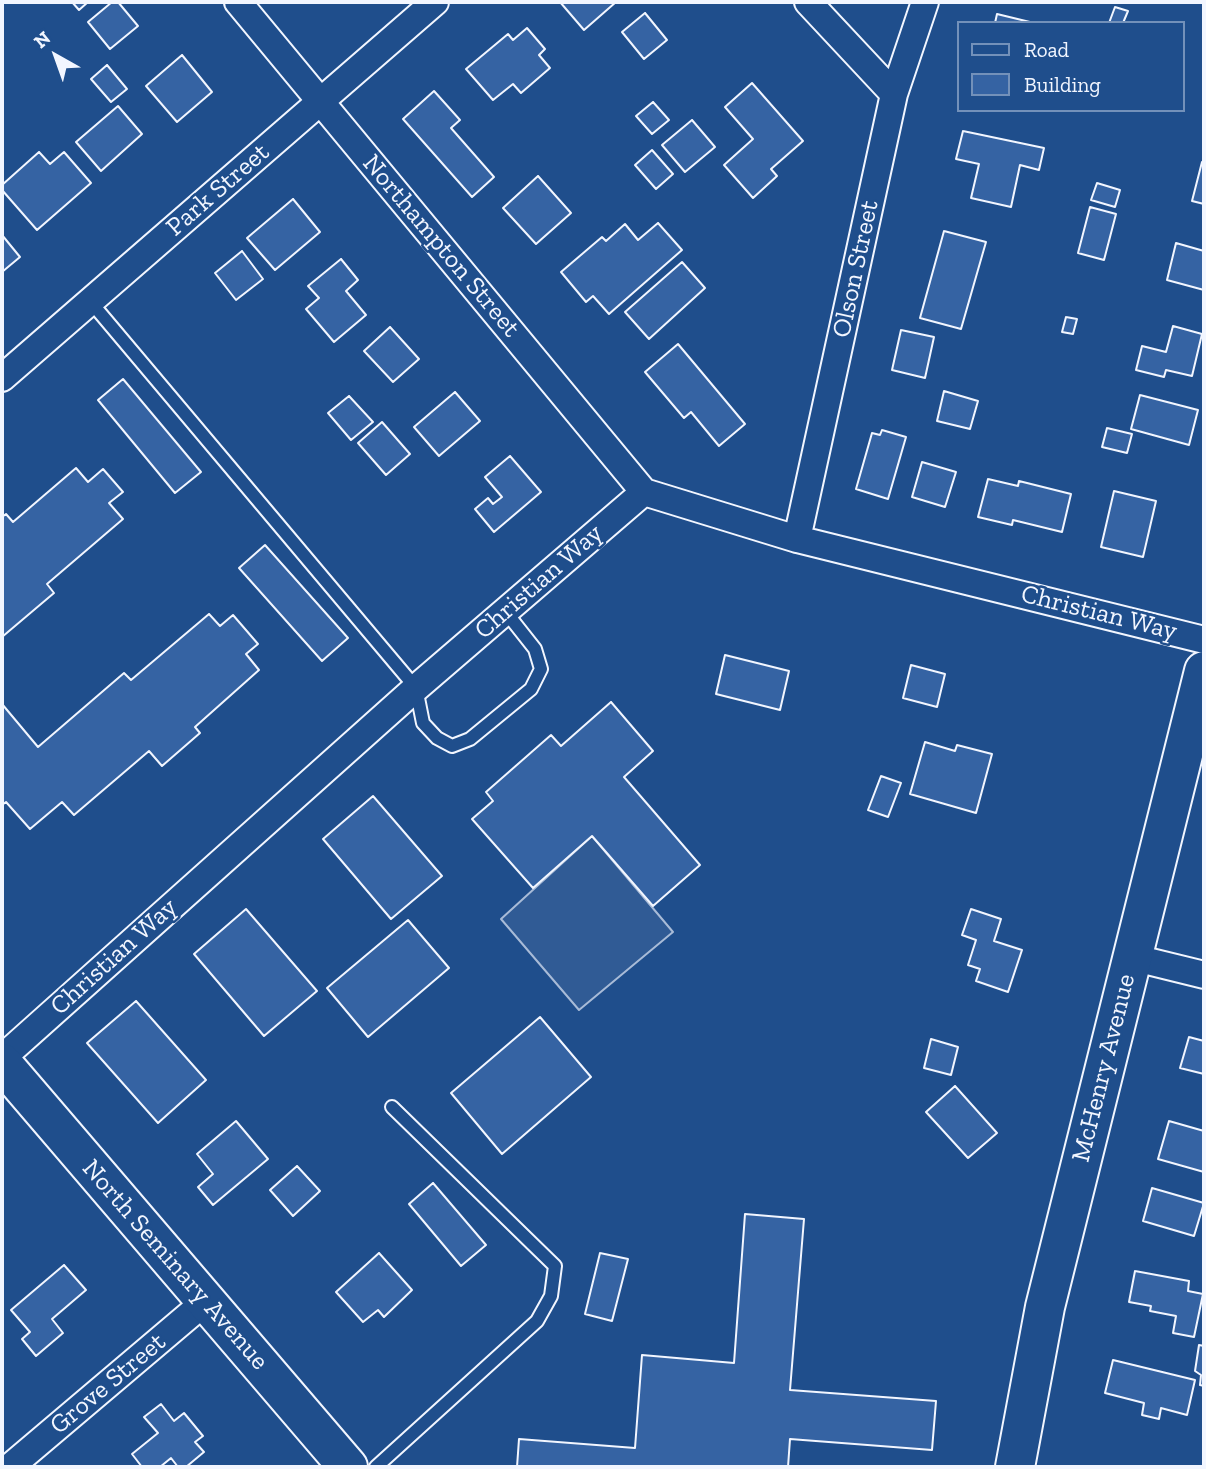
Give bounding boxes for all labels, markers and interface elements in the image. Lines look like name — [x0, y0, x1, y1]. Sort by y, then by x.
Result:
north arrow — [21, 21, 91, 91]
legend — [958, 21, 1185, 112]
text: N — [29, 26, 55, 53]
text: Road — [1024, 37, 1069, 62]
text: Building — [1024, 72, 1101, 97]
street label: Park Street — [160, 137, 276, 243]
street label: Northampton Street — [356, 148, 526, 344]
street label: Olson Street — [826, 197, 886, 341]
street label: Christian Way — [469, 518, 609, 646]
street label: Christian Way — [1018, 579, 1180, 647]
street label: Christian Way — [44, 892, 184, 1022]
street label: McHenry Avenue — [1066, 971, 1142, 1165]
street label: North Seminary Avenue — [75, 1153, 275, 1377]
street label: Grove Street — [44, 1327, 172, 1441]

